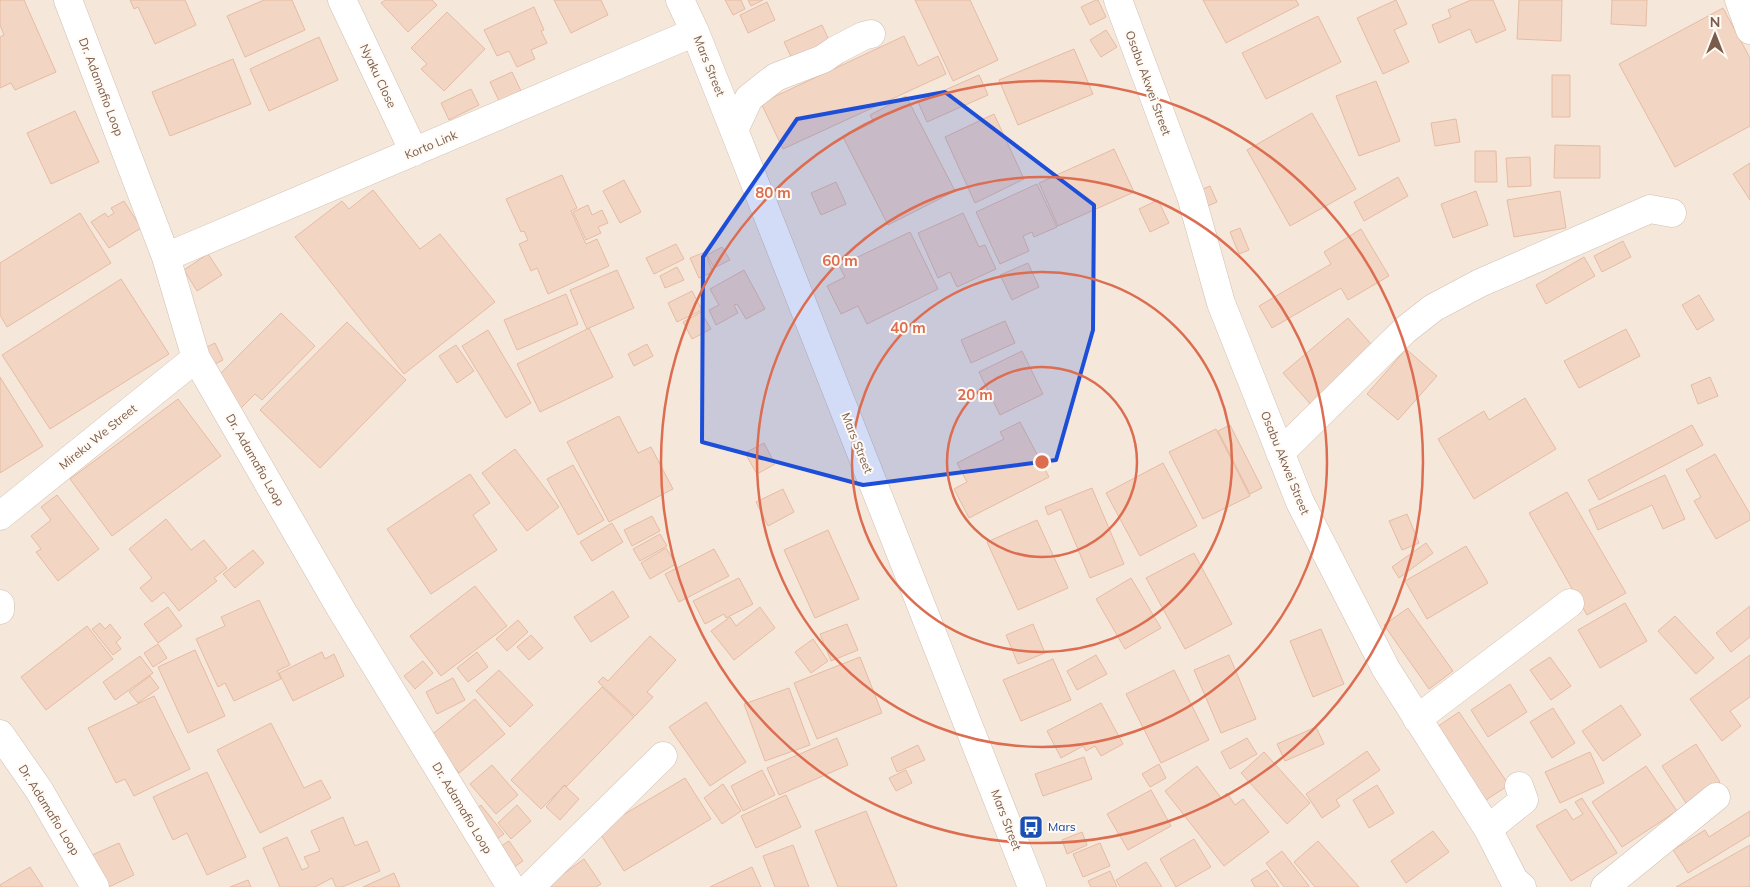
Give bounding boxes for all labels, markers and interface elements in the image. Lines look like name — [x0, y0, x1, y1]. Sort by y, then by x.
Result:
north arrow — [1690, 10, 1740, 60]
text: N — [1710, 13, 1720, 31]
street label: Osabu Akwei Street — [1123, 28, 1174, 137]
street label: Mars Street — [691, 33, 728, 98]
street label: Dr. Adamafio Loop — [76, 36, 127, 138]
street label: Nyaku Close — [357, 41, 400, 110]
street label: Korto Link — [402, 126, 460, 162]
text: 80 m — [755, 183, 791, 202]
text: 60 m — [822, 251, 858, 270]
text: 40 m — [890, 318, 926, 337]
text: 20 m — [957, 385, 993, 404]
street label: Mireku We Street — [56, 401, 140, 473]
street label: Osabu Akwei Street — [1258, 409, 1313, 517]
street label: Mars Street — [839, 410, 876, 475]
street label: Dr. Adamafio Loop — [223, 411, 288, 509]
centre of rings — [1033, 453, 1051, 471]
street label: Dr. Adamafio Loop — [429, 759, 496, 856]
street label: Dr. Adamafio Loop — [15, 762, 83, 858]
street label: Mars Street — [988, 787, 1025, 852]
bus stop icon: Mars — [1018, 814, 1044, 840]
place label: Mars — [1048, 819, 1076, 834]

